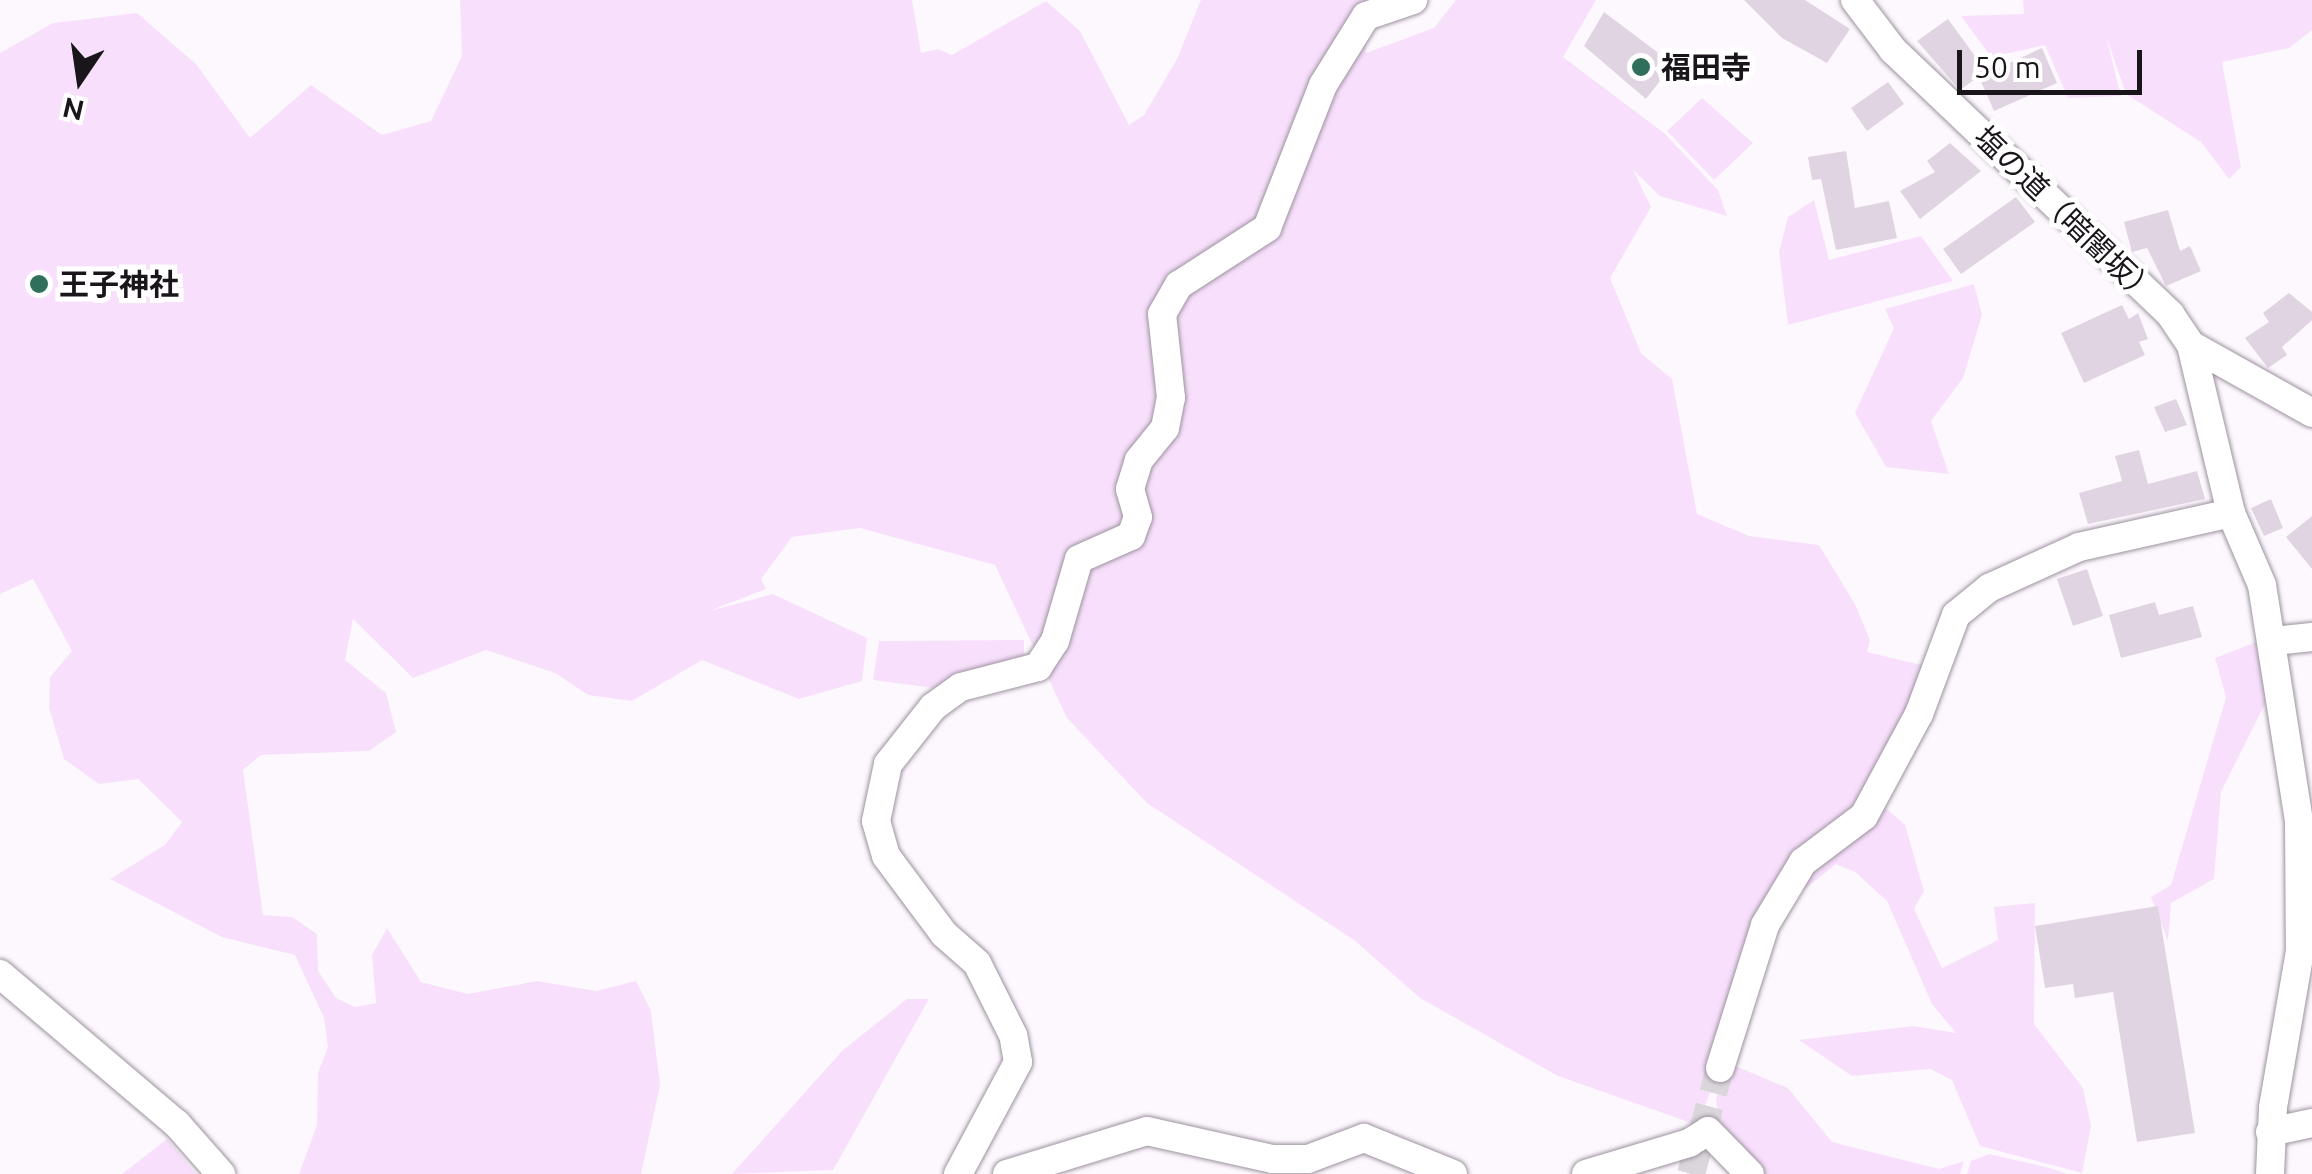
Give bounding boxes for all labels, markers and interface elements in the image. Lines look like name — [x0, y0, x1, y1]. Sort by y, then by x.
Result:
north arrow — [30, 30, 130, 130]
scale bar — [1962, 30, 2147, 92]
place label: 福田寺 — [1661, 49, 1751, 85]
text: 50 m — [1974, 50, 2041, 84]
marker: 福田寺 — [1630, 56, 1652, 78]
text: N — [59, 92, 87, 127]
street label: 塩の道（暗闇坂） — [1967, 119, 2165, 311]
place label: 王子神社 — [59, 266, 179, 302]
marker: 王子神社 — [28, 273, 50, 295]

